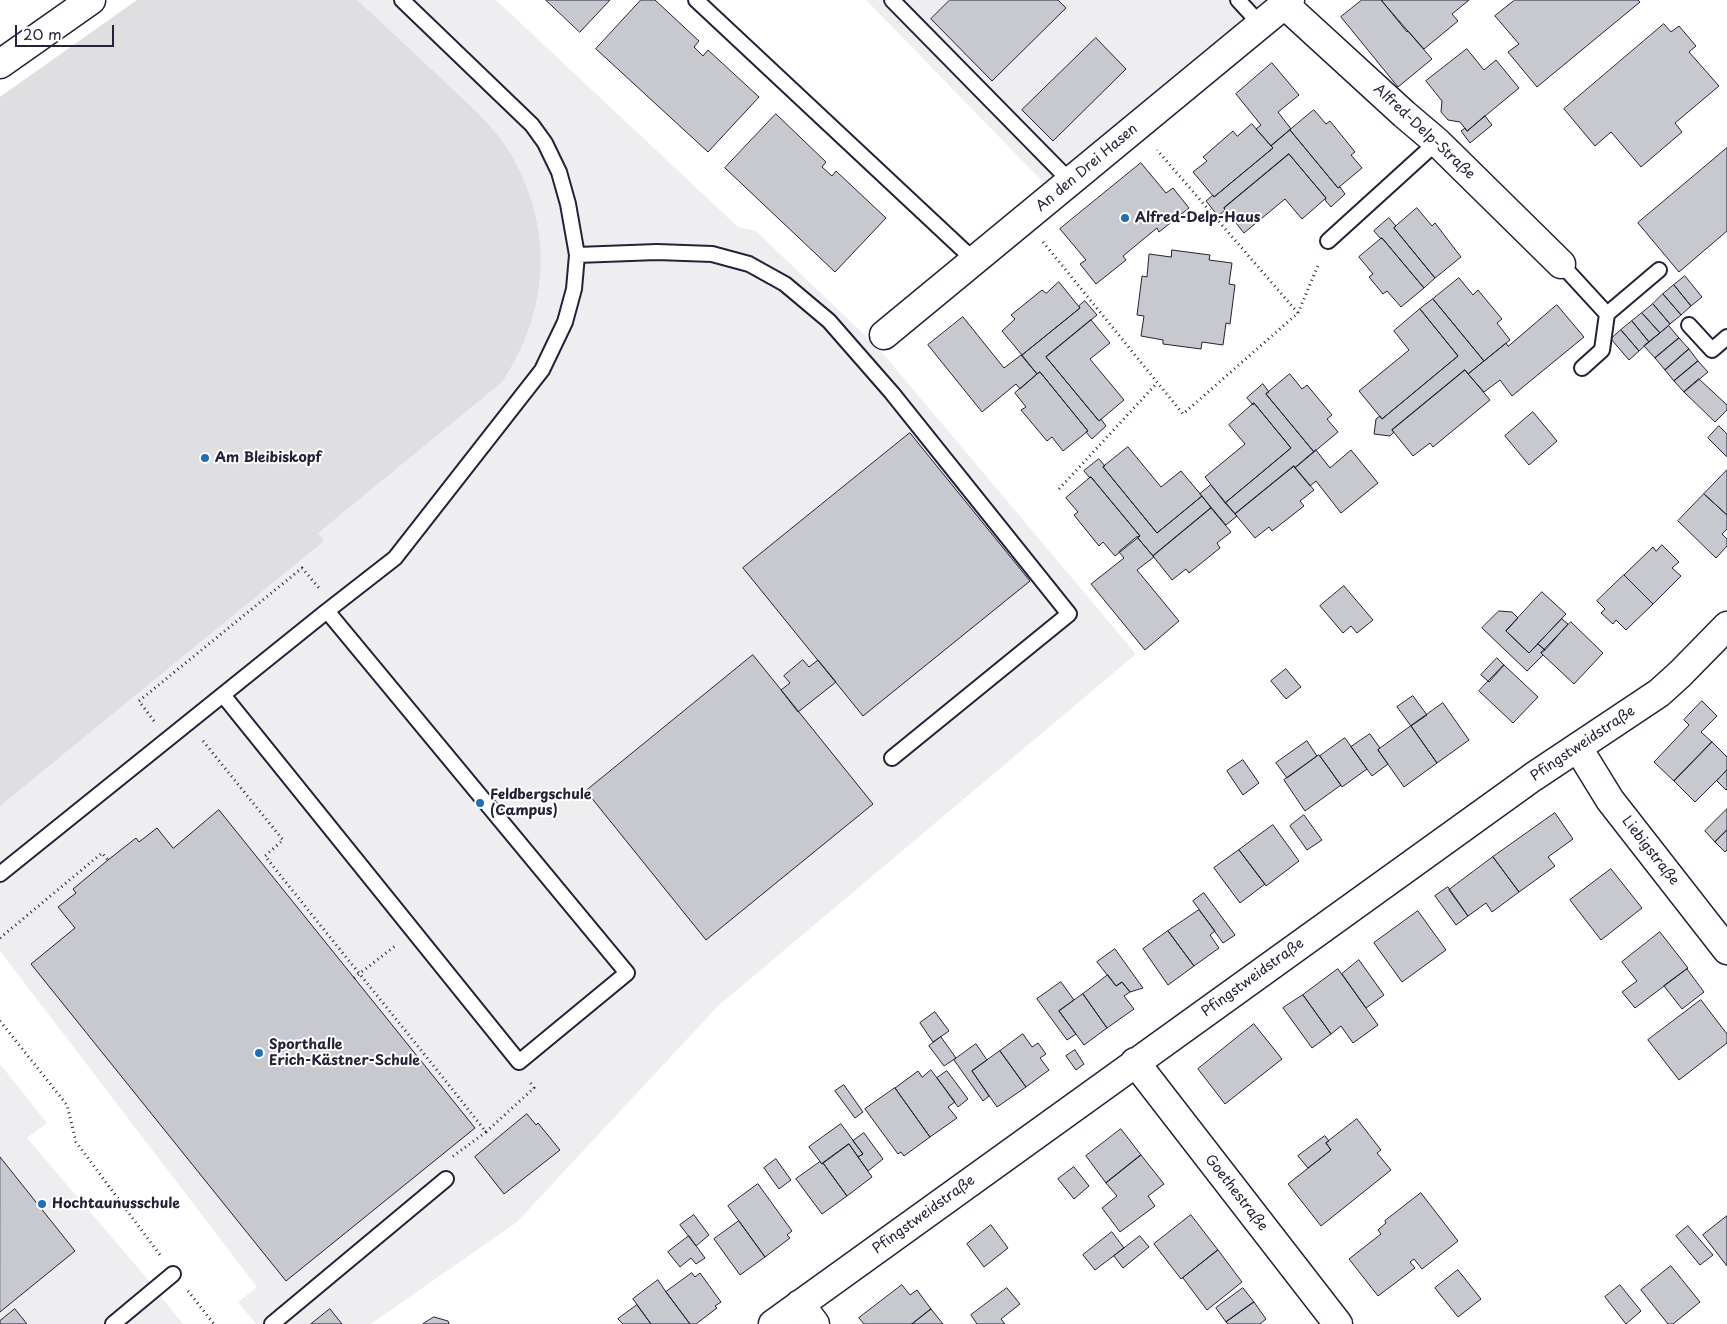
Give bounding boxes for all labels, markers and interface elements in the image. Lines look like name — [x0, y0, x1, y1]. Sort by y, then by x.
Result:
scale bar — [18, 15, 116, 47]
text: 20 m — [23, 22, 62, 45]
street label: Alfred-Delp-Straße — [1370, 81, 1478, 183]
street label: An den Drei Hasen — [1033, 121, 1141, 215]
place label: Alfred-Delp-Haus — [1135, 210, 1260, 226]
marker: Alfred-Delp-Haus — [1119, 212, 1131, 224]
place label: Am Bleibiskopf — [215, 450, 322, 466]
marker: Am Bleibiskopf — [199, 452, 211, 464]
street label: Pfingstweidstraße — [1528, 703, 1638, 785]
place label: Feldbergschule (Campus) — [490, 787, 591, 820]
marker: Feldbergschule (Campus) — [474, 797, 486, 809]
street label: Liebigstraße — [1618, 813, 1682, 889]
street label: Pfingstweidstraße — [1199, 935, 1307, 1021]
place label: Sporthalle Erich-Kästner-Schule — [269, 1037, 420, 1070]
marker: Sporthalle Erich-Kästner-Schule — [253, 1047, 265, 1059]
street label: Goethestraße — [1201, 1151, 1271, 1235]
street label: Pfingstweidstraße — [870, 1172, 978, 1258]
place label: Hochtaunusschule — [52, 1196, 180, 1212]
marker: Hochtaunusschule — [36, 1198, 48, 1210]

